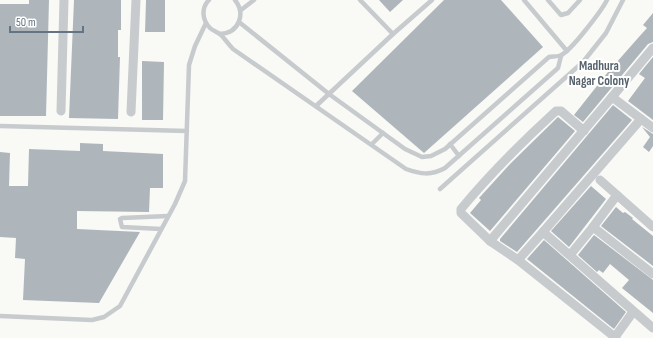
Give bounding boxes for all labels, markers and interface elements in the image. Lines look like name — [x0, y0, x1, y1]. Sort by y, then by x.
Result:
scale bar — [10, 8, 83, 34]
text: 50 m — [16, 15, 36, 30]
district label: Madhura Nagar Colony — [569, 58, 630, 89]

